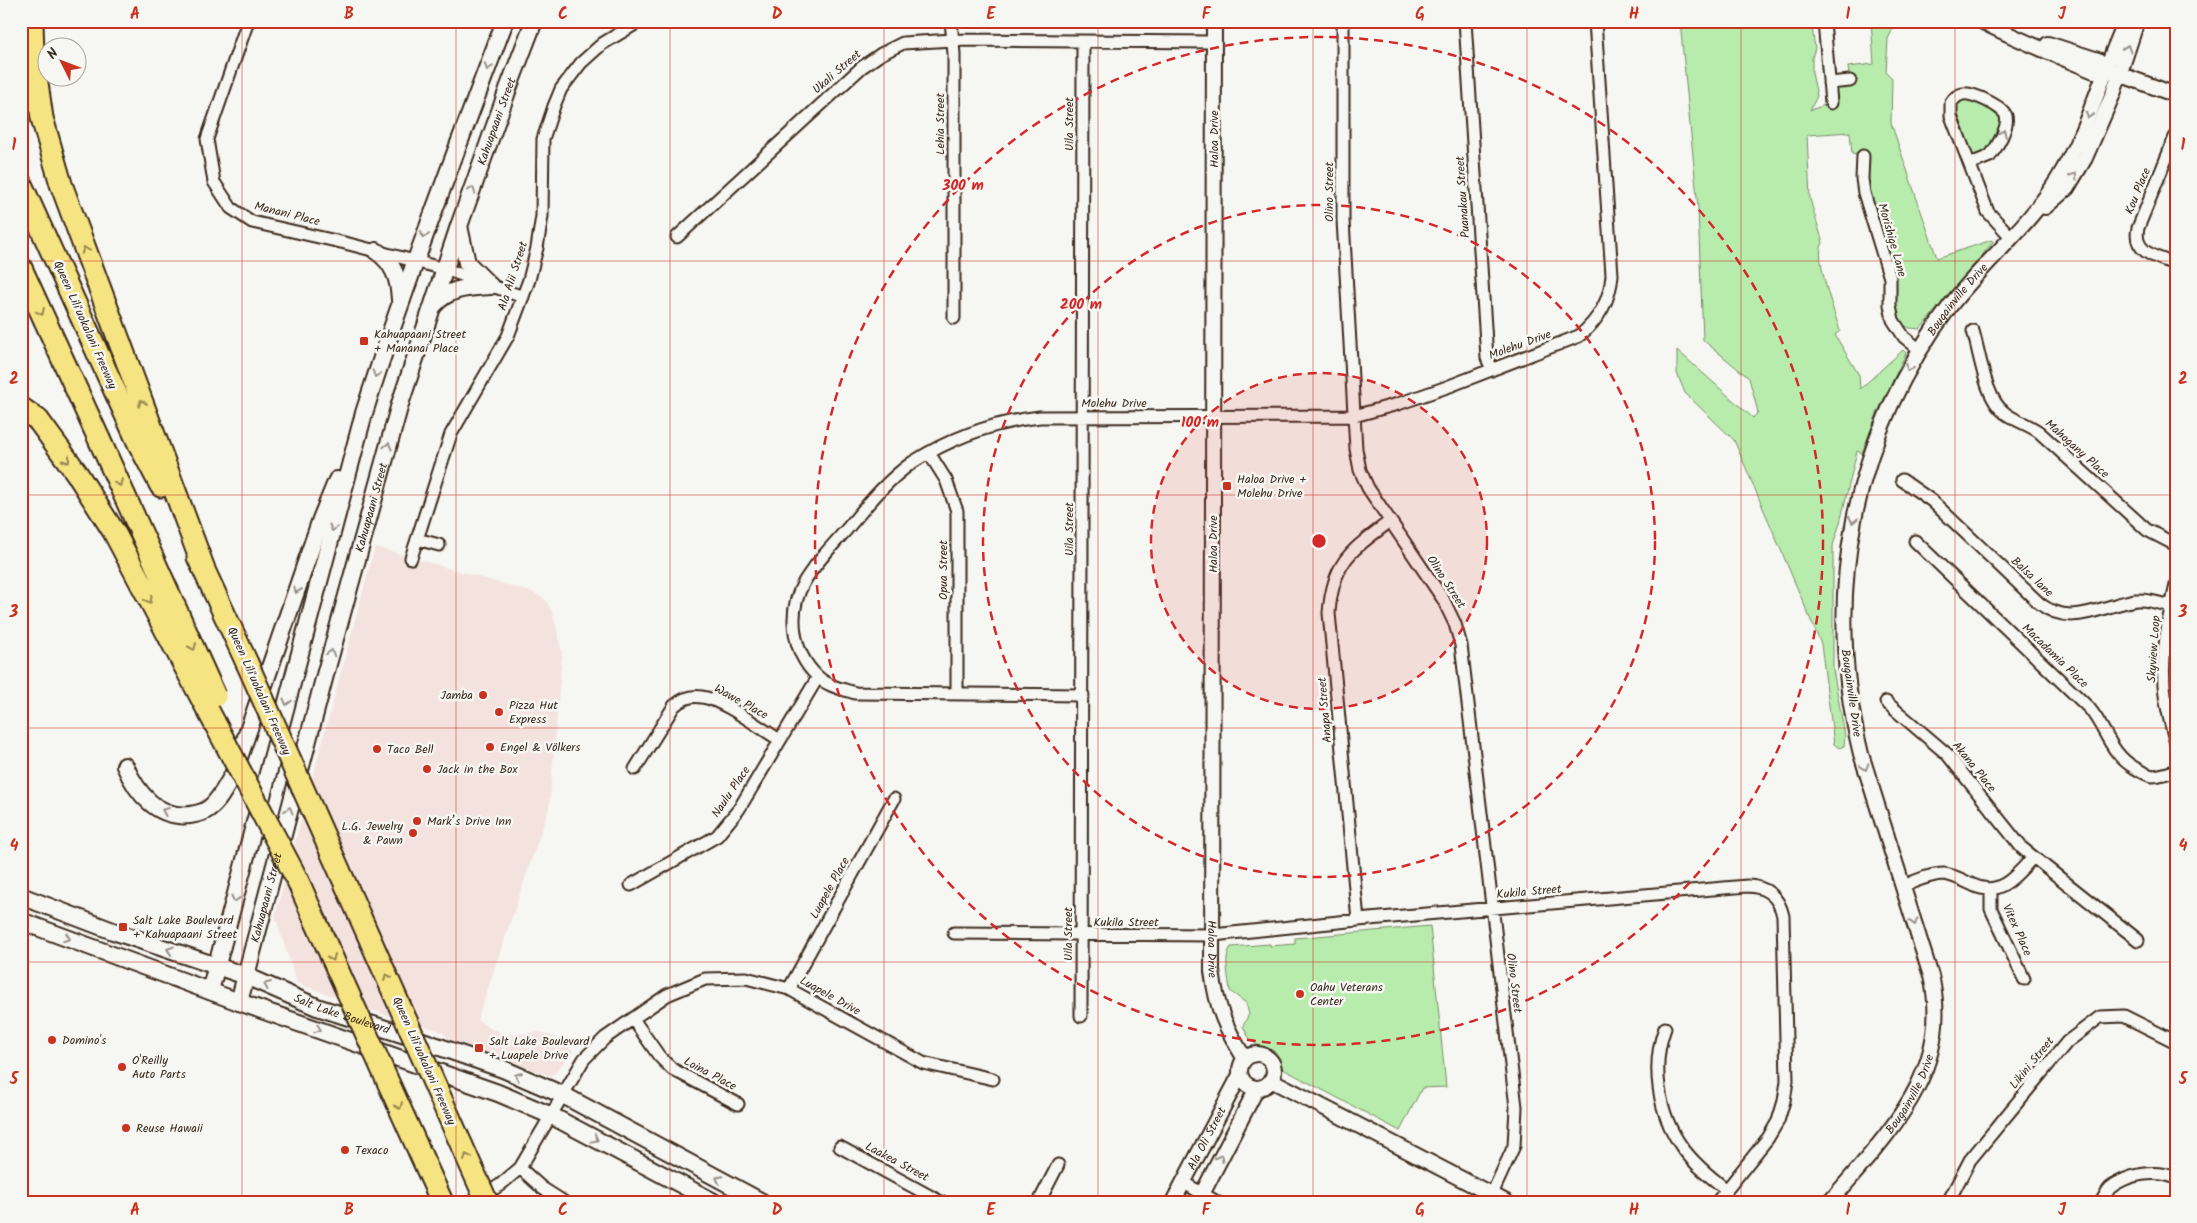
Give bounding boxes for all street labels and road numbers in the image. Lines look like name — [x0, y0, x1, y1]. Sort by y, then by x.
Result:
street label: Ukali Street — [808, 45, 866, 99]
street label: Kahuapaani Street — [472, 74, 521, 168]
street label: Lehia Street — [931, 93, 950, 155]
street label: Uila Street — [1060, 97, 1079, 151]
street label: Haloa Drive — [1205, 110, 1224, 168]
street label: Puanakau Street — [1451, 155, 1475, 239]
street label: Olino Street — [1320, 162, 1339, 222]
street label: Kou Place — [2120, 164, 2156, 217]
street label: Manani Place — [252, 197, 322, 231]
street label: Morishige Lane — [1872, 201, 1912, 280]
street label: Ala Alii Street — [493, 239, 533, 313]
street label: Queen Liliʻuokalani Freeway — [48, 258, 122, 393]
street label: Bougainville Drive — [1922, 258, 1993, 339]
street label: Molehu Drive — [1486, 325, 1554, 365]
street label: Molehu Drive — [1081, 394, 1147, 413]
street label: Mahogany Place — [2041, 415, 2114, 484]
street label: Kahuapaani Street — [350, 460, 393, 554]
street label: Uila Street — [1060, 502, 1079, 556]
street label: Haloa Drive — [1204, 515, 1223, 573]
street label: Opua Street — [934, 540, 953, 600]
street label: Olino Street — [1422, 552, 1471, 613]
street label: Balsa lane — [2006, 552, 2058, 602]
street label: Skyview Loop — [2142, 615, 2166, 683]
street label: Macadamia Place — [2017, 619, 2093, 693]
street label: Queen Liliʻuokalani Freeway — [222, 624, 296, 759]
street label: Bougainville Drive — [1835, 648, 1867, 739]
street label: Anapa Street — [1313, 676, 1337, 744]
street label: Wawe Place — [711, 679, 772, 725]
street label: Akana Place — [1947, 737, 2001, 797]
street label: Naulu Place — [707, 762, 756, 822]
street label: Kahuapaani Street — [246, 850, 287, 945]
street label: Luapele Place — [805, 853, 855, 922]
street label: Kukila Street — [1496, 880, 1563, 904]
street label: Vitex Place — [1997, 901, 2037, 960]
street label: Uila Street — [1059, 907, 1078, 961]
street label: Kukila Street — [1093, 913, 1159, 932]
street label: Haloa Drive — [1202, 920, 1222, 980]
street label: Olino Street — [1501, 952, 1527, 1014]
street label: Luapele Drive — [796, 971, 865, 1021]
street label: Salt Lake Boulevard — [291, 988, 393, 1039]
street label: Queen Liliʻuokalani Freeway — [387, 994, 461, 1129]
street label: Likini Street — [2005, 1033, 2059, 1093]
street label: Bougainville Drive — [1881, 1051, 1939, 1138]
street label: Loina Place — [680, 1052, 740, 1096]
street label: Ala Oli Street — [1182, 1103, 1231, 1173]
street label: Laakea Street — [862, 1137, 933, 1187]

